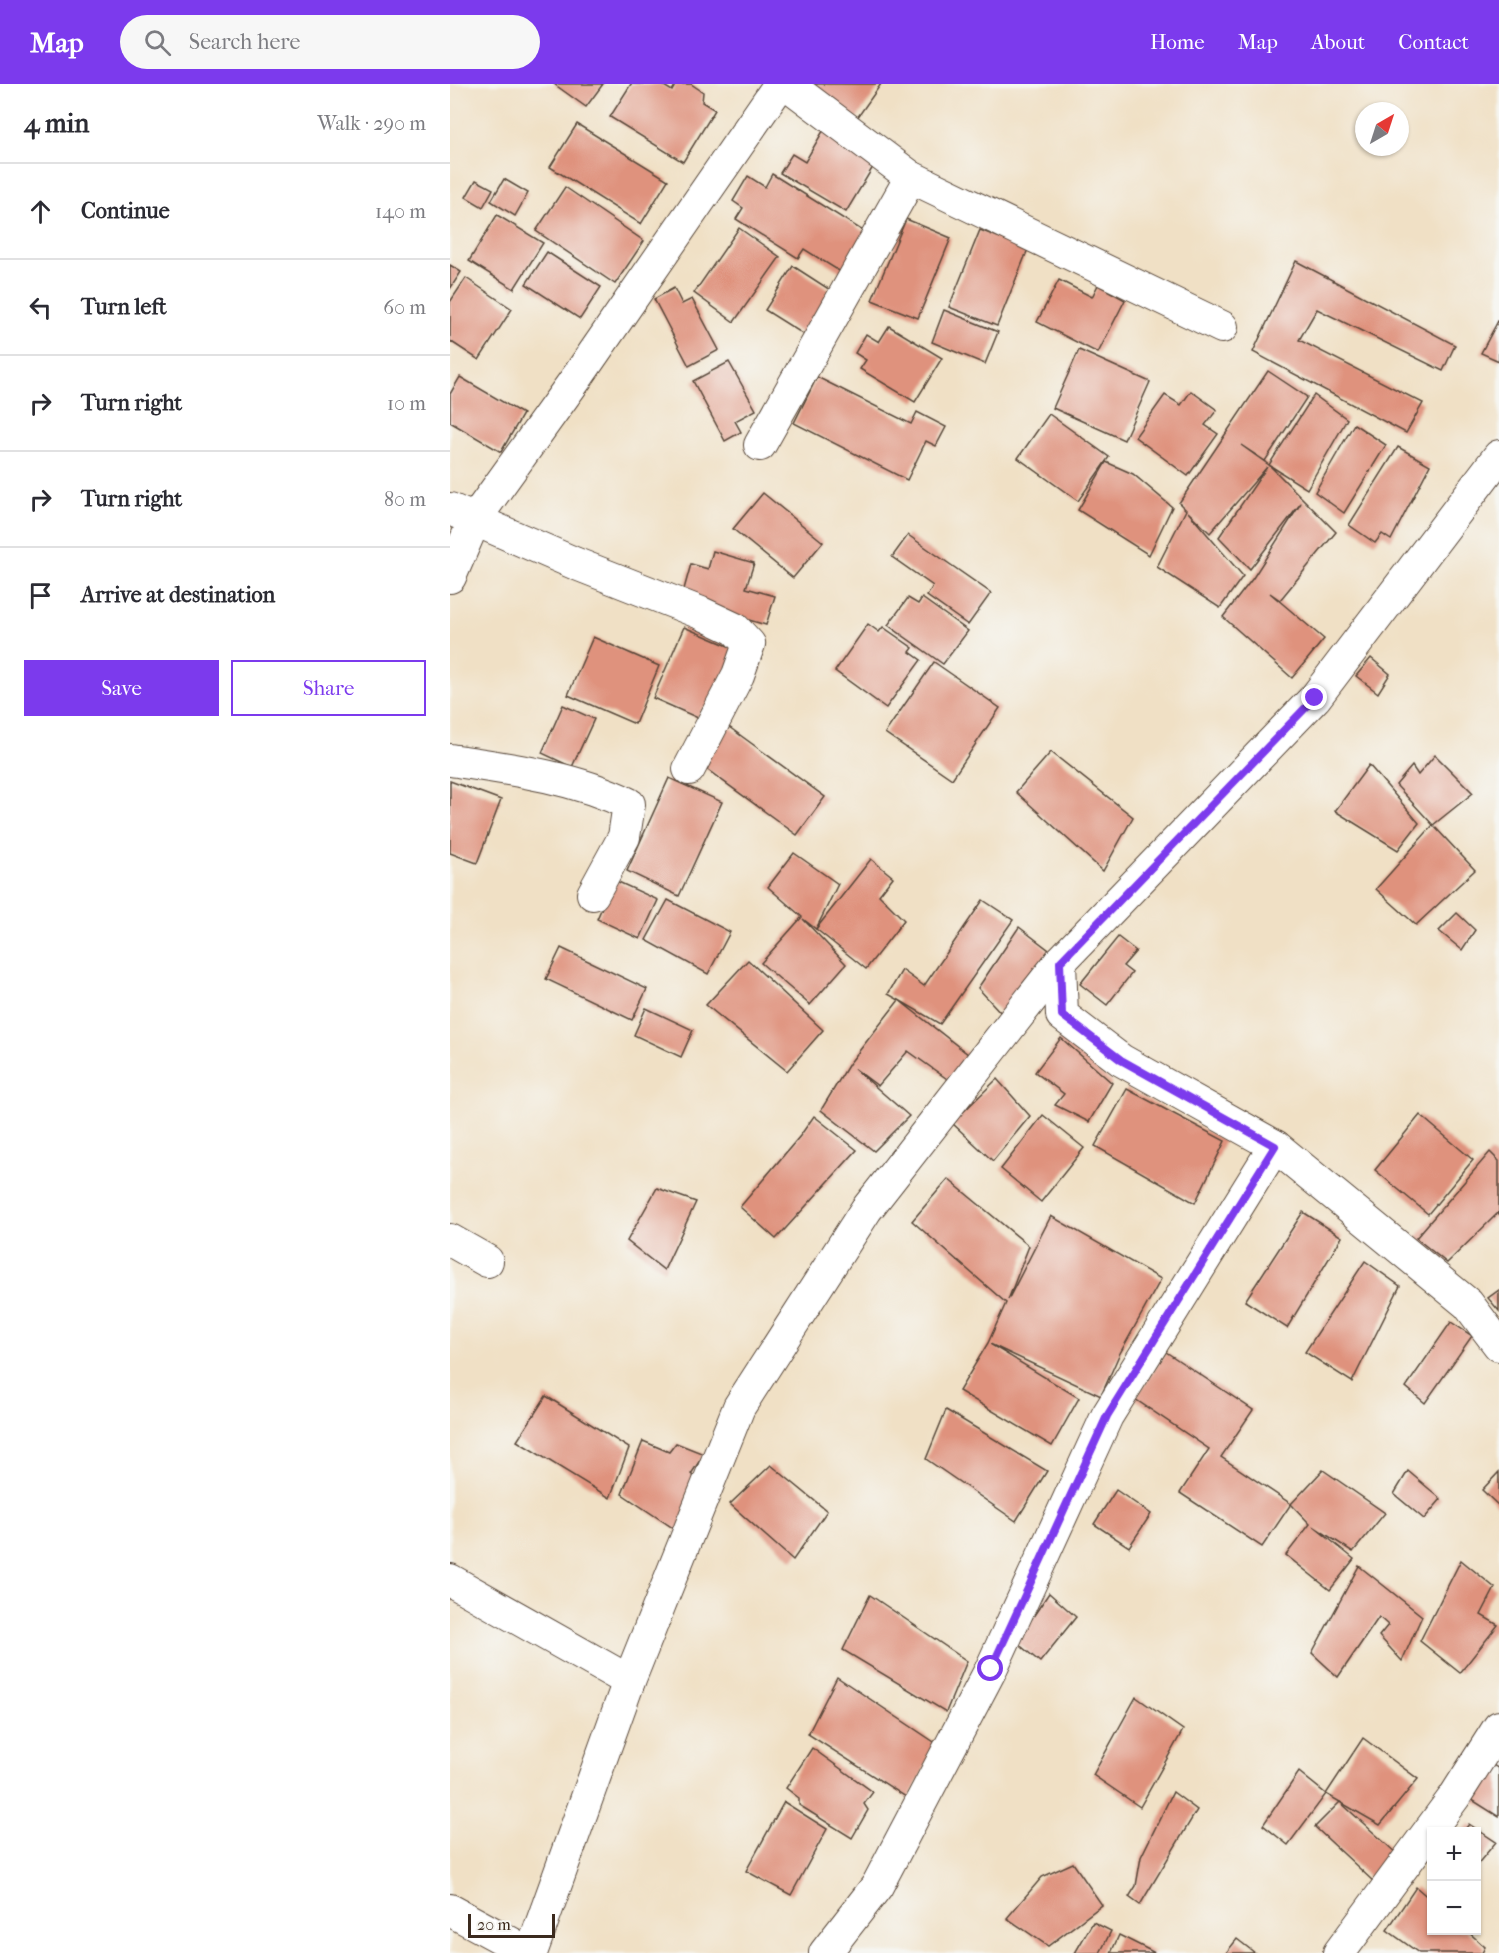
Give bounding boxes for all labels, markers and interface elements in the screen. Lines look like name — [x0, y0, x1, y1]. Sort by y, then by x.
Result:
search box — [120, 15, 540, 69]
text: Map — [30, 26, 84, 59]
icon: search — [141, 26, 174, 59]
text: Search here — [189, 29, 300, 55]
text: Home — [1150, 30, 1205, 54]
text: Map — [1238, 30, 1278, 54]
text: About — [1311, 30, 1365, 54]
text: Contact — [1398, 30, 1469, 54]
north arrow — [1355, 102, 1409, 156]
text: 4 min — [24, 108, 89, 139]
text: Walk · 290 m — [317, 112, 426, 135]
icon: ahead — [24, 195, 57, 228]
text: Continue — [81, 198, 170, 224]
text: 140 m — [375, 200, 426, 223]
icon: left — [24, 291, 57, 324]
text: Turn left — [81, 294, 167, 320]
text: 60 m — [383, 296, 426, 319]
icon: right — [24, 387, 57, 420]
text: Turn right — [81, 390, 182, 416]
text: 10 m — [387, 392, 426, 415]
icon: right — [24, 483, 57, 516]
text: Turn right — [81, 486, 182, 512]
text: 80 m — [384, 488, 426, 511]
icon: arrive — [24, 579, 57, 612]
text: Arrive at destination — [81, 582, 275, 608]
button: Save — [24, 660, 219, 716]
button: Share — [231, 660, 426, 716]
route end — [1301, 684, 1327, 710]
route start — [977, 1655, 1003, 1681]
map controls — [1427, 1827, 1481, 1935]
button: + — [1427, 1827, 1481, 1881]
button: − — [1427, 1881, 1481, 1935]
scale bar — [468, 1911, 555, 1938]
text: 20 m — [477, 1915, 511, 1934]

